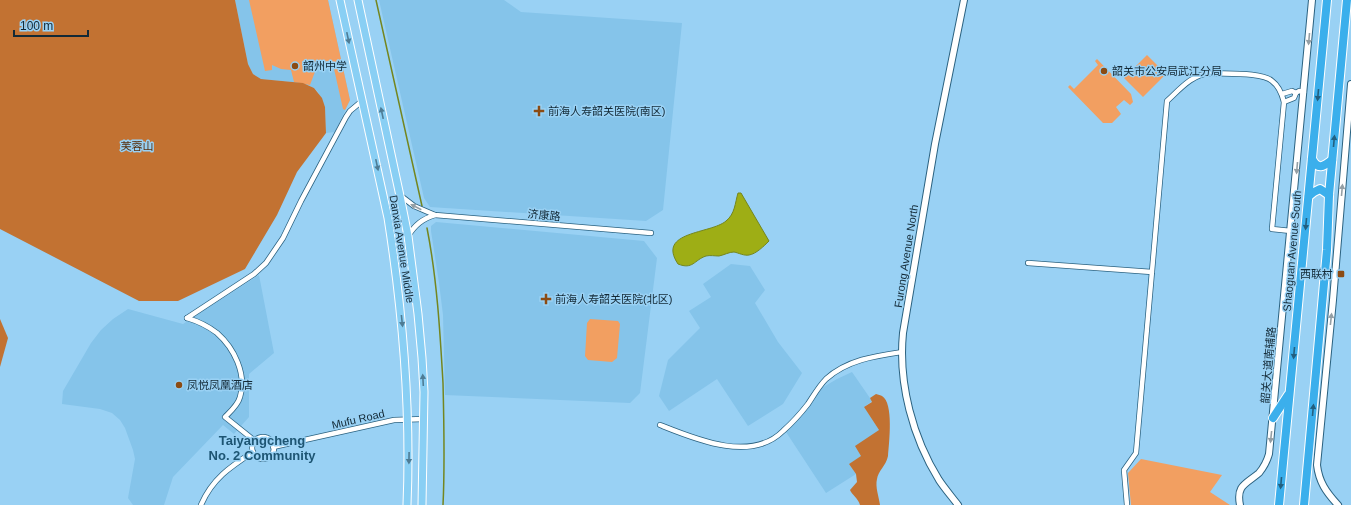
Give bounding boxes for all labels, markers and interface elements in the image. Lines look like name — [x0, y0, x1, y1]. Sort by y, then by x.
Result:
scale bar — [14, 12, 88, 38]
text: 100 m — [20, 19, 53, 33]
one-way arrow — [346, 32, 352, 44]
one-way arrow — [1305, 33, 1312, 45]
place label: 韶州中学 — [303, 60, 347, 72]
marker: 韶州中学 — [290, 61, 300, 71]
place label: 韶关市公安局武江分局 — [1112, 65, 1222, 77]
marker: 韶关市公安局武江分局 — [1099, 66, 1109, 76]
one-way arrow — [1315, 89, 1321, 101]
marker: 前海人寿韶关医院(南区) — [533, 105, 545, 117]
place label: 前海人寿韶关医院(南区) — [548, 105, 665, 117]
one-way arrow — [379, 107, 385, 120]
one-way arrow — [1330, 135, 1337, 147]
park label: 芙蓉山 — [121, 140, 154, 152]
one-way arrow — [374, 159, 380, 171]
one-way arrow — [1293, 162, 1300, 174]
one-way arrow — [1339, 183, 1345, 196]
street label: Shaoguan Avenue South — [1281, 190, 1303, 312]
street label: Danxia Avenue Middle — [388, 194, 416, 304]
one-way arrow — [411, 204, 422, 210]
street label: Furong Avenue North — [892, 204, 920, 308]
street label: 济康路 — [527, 208, 561, 222]
one-way arrow — [1303, 218, 1309, 230]
place label: 西联村 — [1300, 268, 1333, 280]
marker: 西联村 — [1336, 269, 1346, 279]
marker: 前海人寿韶关医院(北区) — [540, 293, 552, 305]
place label: 前海人寿韶关医院(北区) — [555, 293, 672, 305]
one-way arrow — [1328, 313, 1334, 325]
one-way arrow — [398, 315, 405, 327]
street label: 韶关大道南辅路 — [1259, 326, 1277, 404]
one-way arrow — [1290, 347, 1297, 359]
one-way arrow — [420, 374, 427, 386]
place label: 凤悦凤凰酒店 — [187, 379, 253, 391]
marker: 凤悦凤凰酒店 — [174, 380, 184, 390]
one-way arrow — [1309, 404, 1316, 416]
street label: Mufu Road — [330, 407, 386, 431]
one-way arrow — [1268, 431, 1275, 443]
district label: Taiyangcheng No. 2 Community — [209, 433, 316, 463]
one-way arrow — [405, 452, 412, 464]
one-way arrow — [1278, 477, 1285, 489]

